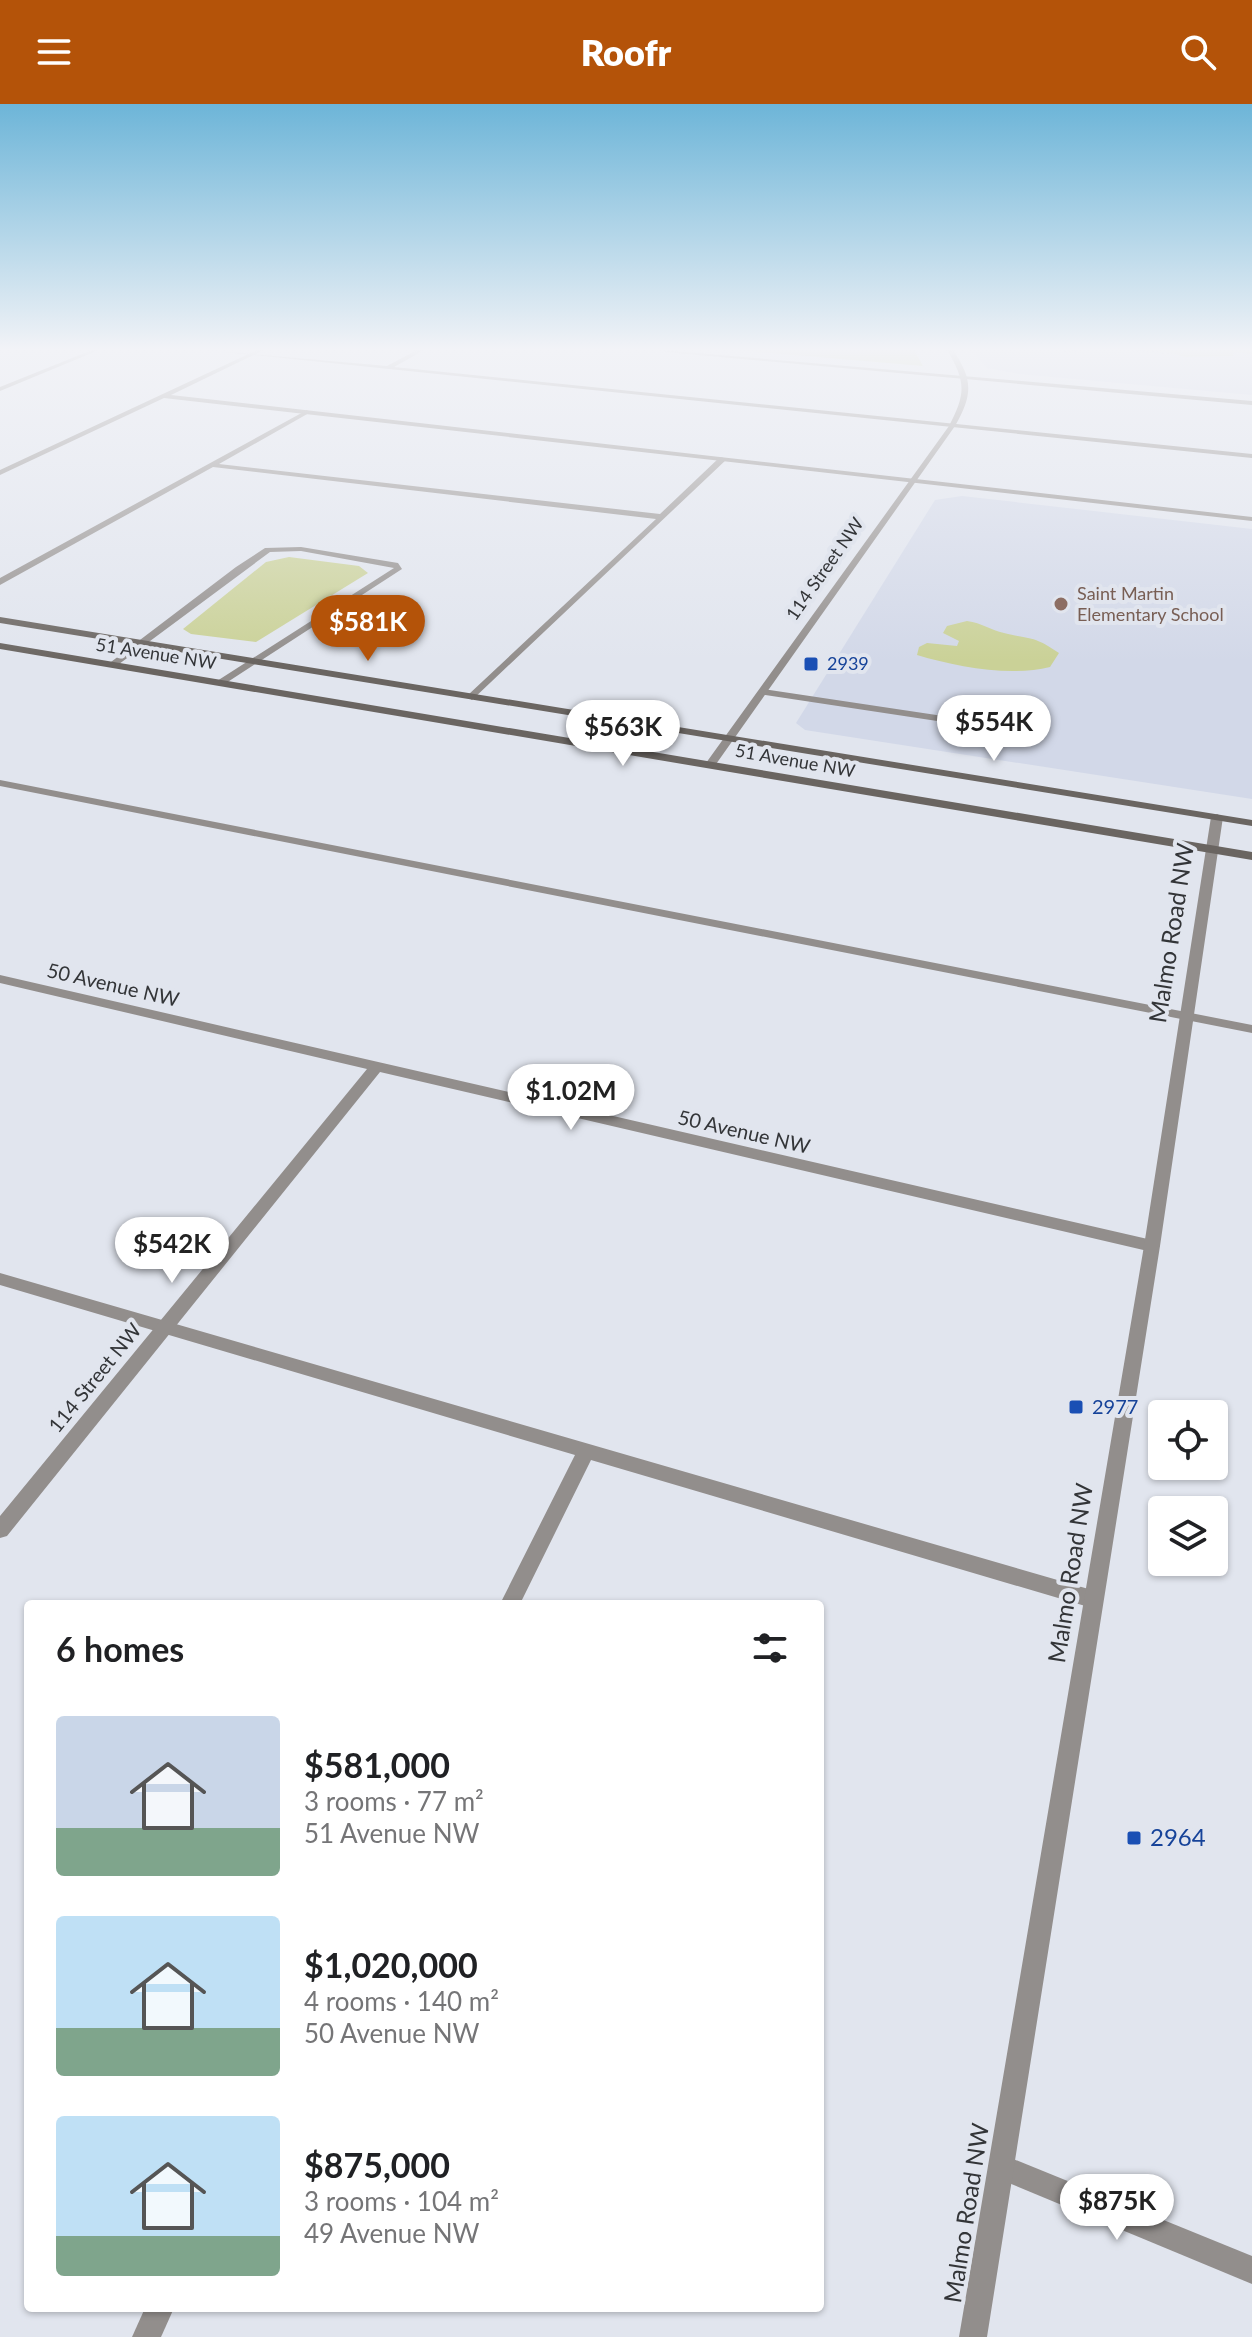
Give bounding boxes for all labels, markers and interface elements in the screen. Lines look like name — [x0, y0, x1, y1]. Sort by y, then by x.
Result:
icon: menu — [32, 30, 76, 74]
text: Roofr — [581, 30, 671, 74]
icon: search — [1176, 30, 1220, 74]
street label: 114 Street NW — [781, 513, 868, 624]
place label: Saint Martin Elementary School — [1077, 582, 1224, 625]
pin: $581K — [312, 595, 424, 663]
marker: Saint Martin Elementary School — [1052, 595, 1070, 613]
text: $581K — [329, 605, 407, 637]
street label: 51 Avenue NW — [94, 633, 218, 673]
place label: 2939 — [827, 652, 869, 674]
marker: 2939 — [802, 655, 820, 673]
pin: $554K — [938, 695, 1050, 763]
pin: $563K — [567, 700, 679, 768]
text: $554K — [955, 705, 1033, 737]
text: $563K — [584, 710, 662, 742]
street label: 51 Avenue NW — [733, 739, 857, 781]
street label: Malmo Road NW — [1142, 841, 1199, 1025]
street label: 50 Avenue NW — [45, 957, 182, 1011]
pin: $1.02M — [506, 1064, 636, 1132]
text: $1.02M — [525, 1074, 617, 1106]
street label: 50 Avenue NW — [676, 1104, 813, 1158]
pin: $542K — [116, 1217, 228, 1285]
text: $542K — [133, 1227, 211, 1259]
street label: 114 Street NW — [43, 1318, 146, 1437]
place label: 2977 — [1092, 1394, 1138, 1418]
marker: 2977 — [1067, 1398, 1085, 1416]
map controls — [1148, 1400, 1228, 1576]
button: locate — [1148, 1400, 1228, 1480]
street label: Malmo Road NW — [1041, 1481, 1098, 1665]
button: layers — [1148, 1496, 1228, 1576]
icon: filters — [748, 1626, 792, 1670]
text: 6 homes — [56, 1628, 184, 1669]
text: $581,000 — [304, 1744, 450, 1785]
icon: home — [120, 1748, 216, 1844]
text: 3 rooms · 77 m² — [304, 1785, 484, 1817]
text: 51 Avenue NW — [304, 1817, 479, 1849]
place label: 2964 — [1150, 1822, 1206, 1851]
marker: 2964 — [1125, 1829, 1143, 1847]
text: $1,020,000 — [304, 1944, 478, 1985]
icon: home — [120, 1948, 216, 2044]
text: 4 rooms · 140 m² — [304, 1985, 499, 2017]
text: 50 Avenue NW — [304, 2017, 479, 2049]
street label: Malmo Road NW — [937, 2121, 994, 2305]
text: $875,000 — [304, 2144, 450, 2185]
icon: home — [120, 2148, 216, 2244]
pin: $875K — [1061, 2174, 1173, 2242]
text: $875K — [1078, 2184, 1156, 2216]
text: 3 rooms · 104 m² — [304, 2185, 499, 2217]
text: 49 Avenue NW — [304, 2217, 479, 2249]

